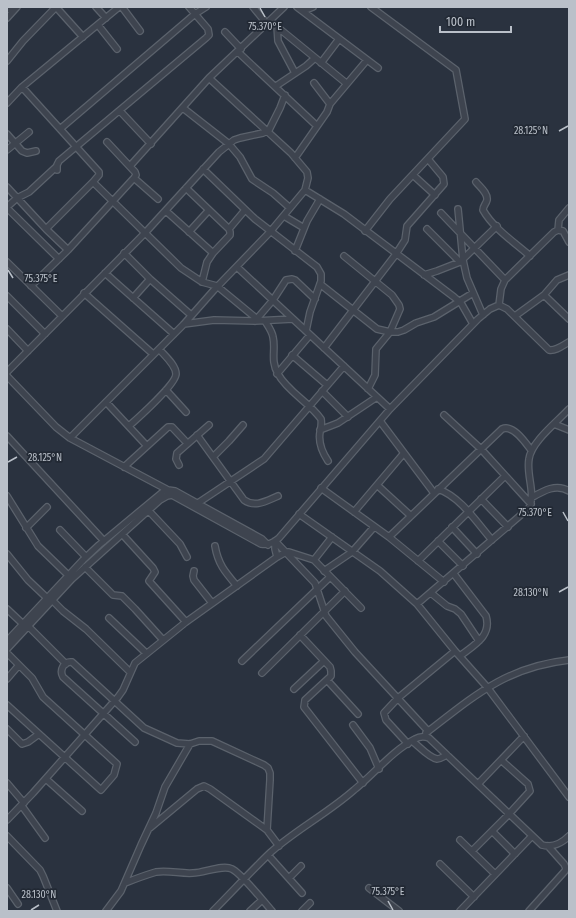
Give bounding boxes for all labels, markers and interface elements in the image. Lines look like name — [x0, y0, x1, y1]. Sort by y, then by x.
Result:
scale bar — [440, 8, 511, 34]
text: 100 m — [446, 15, 475, 29]
text: 75.370°E — [248, 21, 282, 33]
text: 28.125°N — [514, 125, 548, 137]
text: 75.375°E — [25, 273, 58, 285]
text: 28.125°N — [28, 452, 62, 464]
text: 75.370°E — [518, 507, 552, 519]
text: 28.130°N — [514, 587, 548, 599]
text: 75.375°E — [372, 886, 405, 898]
text: 28.130°N — [22, 889, 56, 901]

